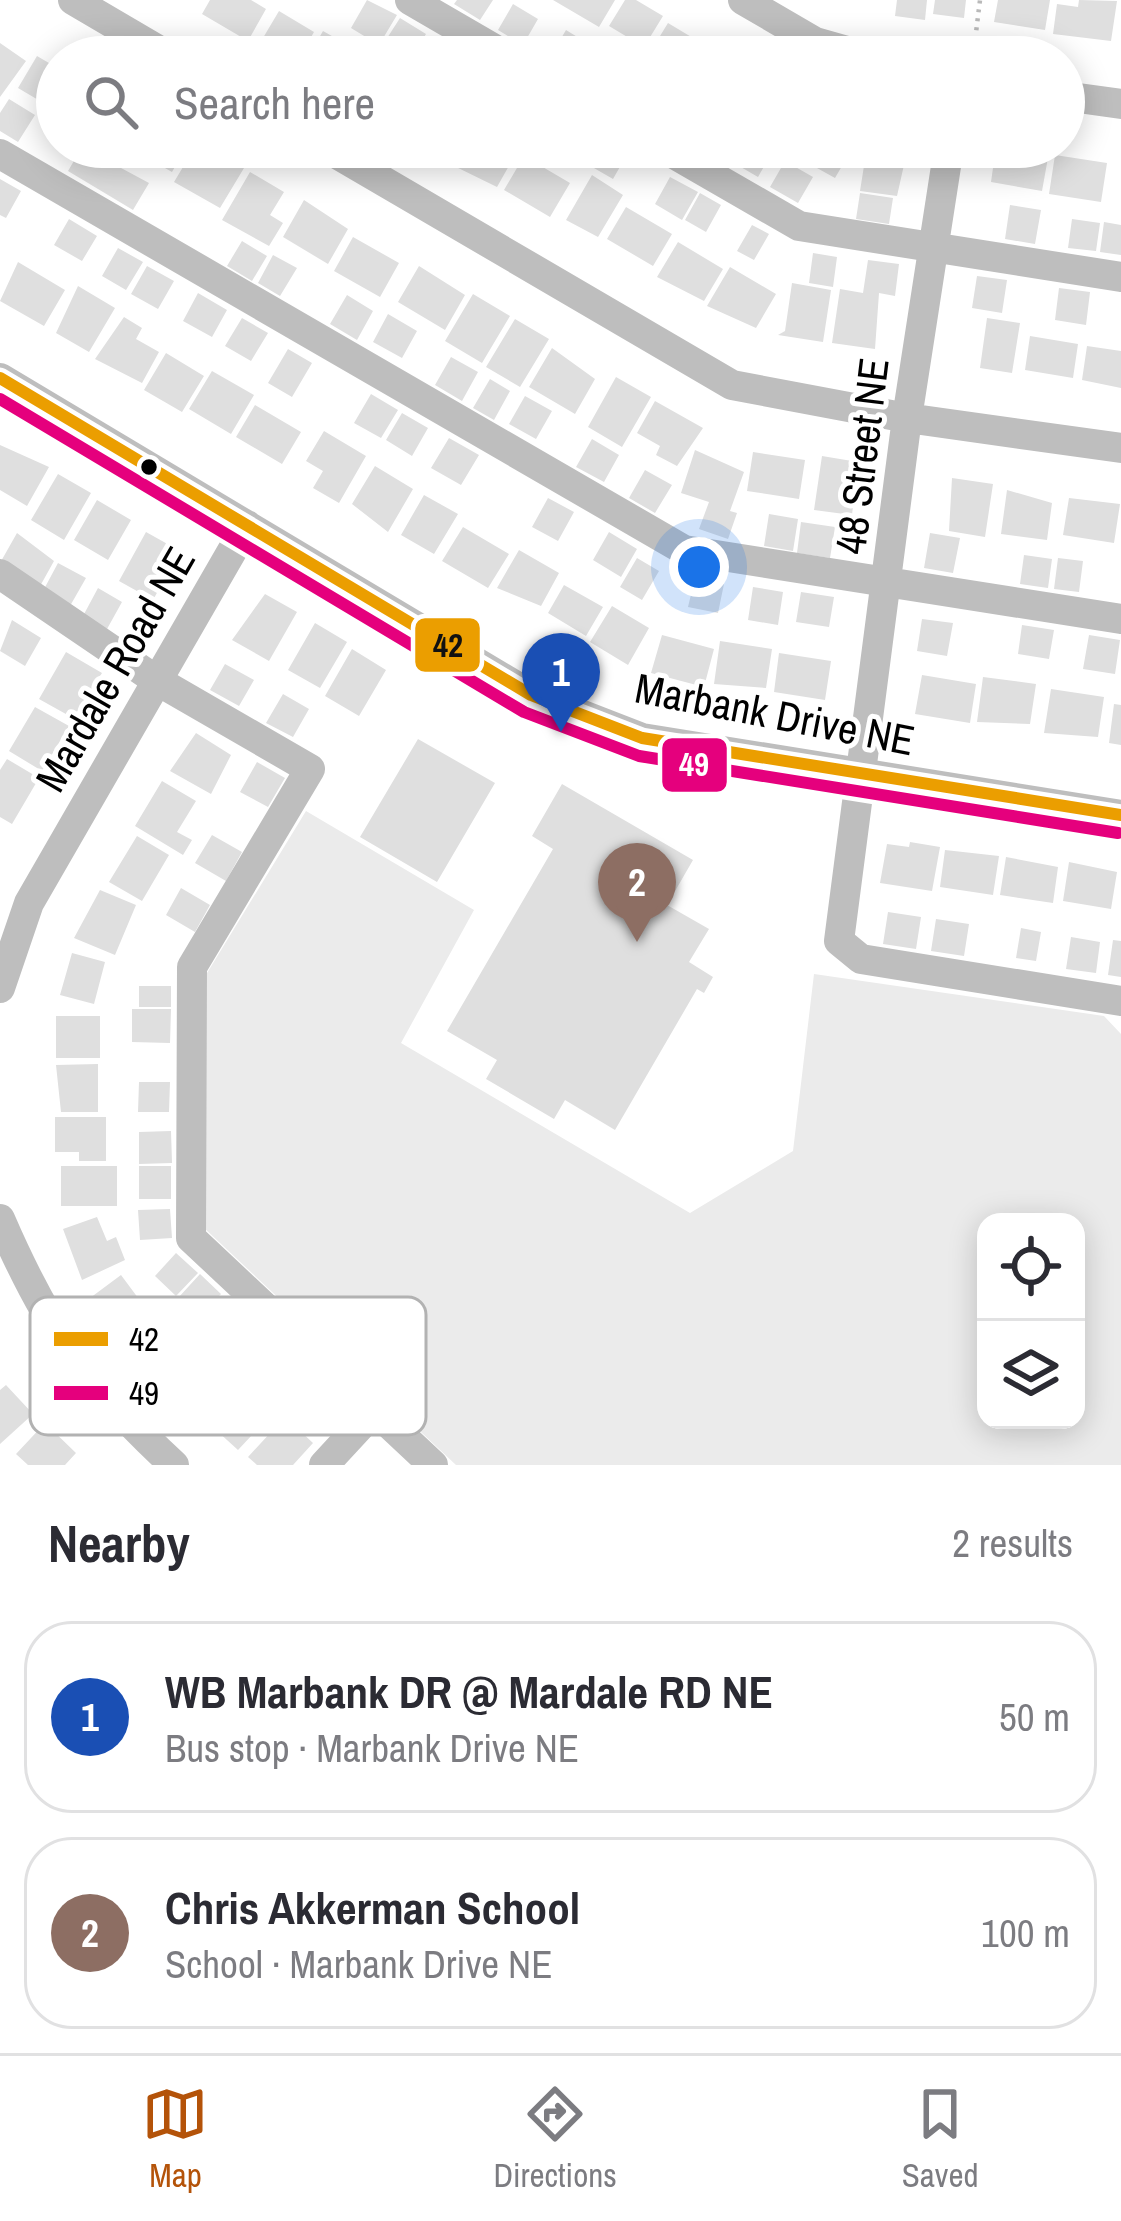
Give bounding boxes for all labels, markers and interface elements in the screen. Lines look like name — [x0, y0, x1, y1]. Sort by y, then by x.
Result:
search box — [36, 36, 1085, 168]
icon: search — [78, 69, 144, 135]
text: Search here — [174, 72, 375, 133]
street label: 48 Street NE — [822, 355, 902, 557]
unlabelled marker — [138, 456, 160, 478]
street label: Mardale Road NE — [22, 536, 208, 802]
your location — [669, 537, 729, 597]
line badge: 42 — [413, 616, 482, 674]
text: 42 — [433, 623, 463, 667]
pin: 1 — [522, 633, 600, 732]
street label: Marbank Drive NE — [631, 659, 919, 769]
line badge: 49 — [660, 736, 729, 794]
text: 49 — [679, 742, 709, 786]
pin: 2 — [598, 843, 676, 942]
map controls — [977, 1213, 1085, 1429]
button: locate — [977, 1213, 1085, 1321]
legend — [30, 1297, 426, 1435]
text: 42 — [129, 1317, 159, 1361]
button: layers — [977, 1321, 1085, 1429]
text: 49 — [129, 1371, 159, 1415]
text: Nearby — [48, 1509, 190, 1578]
text: 2 results — [952, 1517, 1073, 1569]
text: WB Marbank DR @ Mardale RD NE — [165, 1661, 773, 1722]
text: 1 — [81, 1691, 99, 1743]
text: 50 m — [999, 1691, 1070, 1743]
text: Bus stop · Marbank Drive NE — [165, 1722, 579, 1774]
text: Chris Akkerman School — [165, 1877, 580, 1938]
text: 2 — [81, 1907, 99, 1959]
text: 100 m — [981, 1907, 1070, 1959]
text: School · Marbank Drive NE — [165, 1938, 552, 1990]
tab: Map — [142, 2081, 208, 2197]
tab: Directions — [493, 2081, 617, 2197]
tab: Saved — [902, 2081, 978, 2197]

